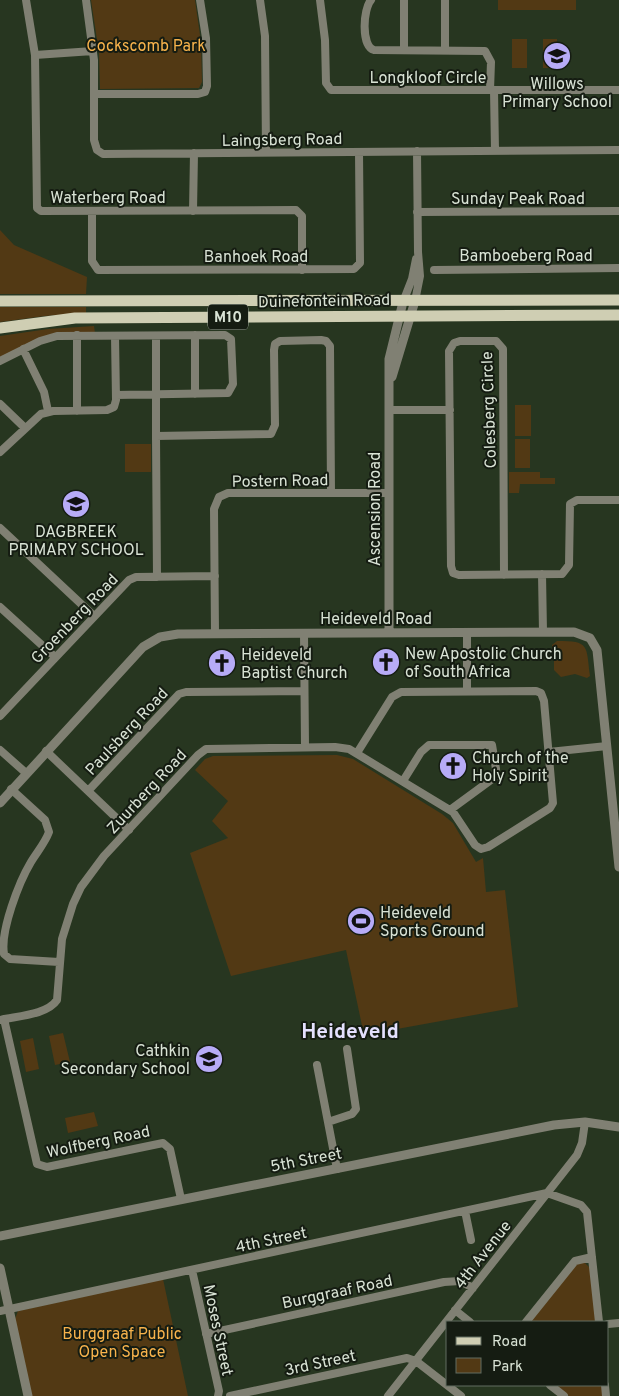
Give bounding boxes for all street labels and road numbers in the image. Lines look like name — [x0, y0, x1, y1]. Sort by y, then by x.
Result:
street label: Longkloof Circle — [370, 69, 486, 89]
street label: Laingsberg Road — [221, 130, 343, 152]
street label: Waterberg Road — [50, 189, 166, 209]
street label: Sunday Peak Road — [451, 190, 585, 210]
street label: Bamboeberg Road — [459, 247, 593, 267]
street label: Banhoek Road — [204, 248, 308, 268]
street label: Duinefontein Road — [258, 291, 390, 313]
road number: M10 — [208, 304, 248, 330]
street label: Colesberg Circle — [478, 351, 502, 469]
street label: Ascension Road — [366, 452, 386, 566]
street label: Postern Road — [231, 471, 329, 493]
street label: Groenberg Road — [27, 570, 123, 669]
street label: Heideveld Road — [320, 610, 432, 630]
street label: Paulsberg Road — [82, 684, 173, 780]
street label: Zuurberg Road — [103, 746, 192, 839]
street label: Wolfberg Road — [45, 1122, 152, 1164]
street label: 5th Street — [269, 1144, 344, 1178]
street label: 4th Avenue — [451, 1217, 516, 1293]
street label: 4th Street — [234, 1224, 309, 1258]
street label: Burggraaf Road — [280, 1271, 394, 1314]
street label: Moses Street — [198, 1283, 236, 1378]
street label: 3rd Street — [283, 1347, 358, 1381]

